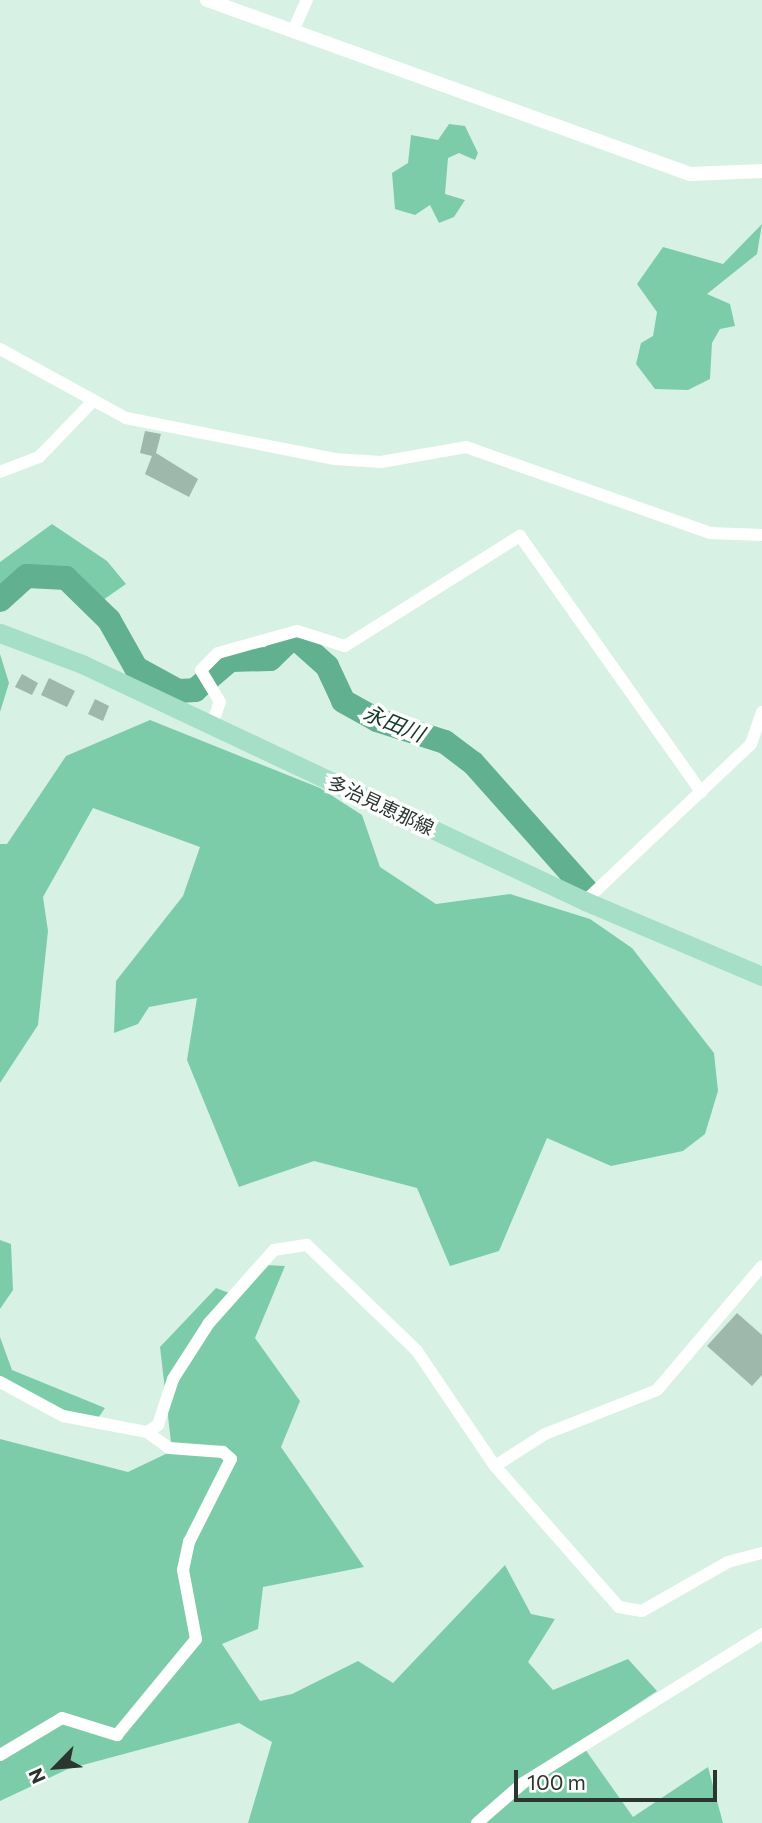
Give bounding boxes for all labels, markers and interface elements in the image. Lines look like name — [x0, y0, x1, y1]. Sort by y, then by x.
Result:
water label: 永田川 — [360, 700, 428, 746]
street label: 多治見恵那線 — [325, 771, 437, 839]
north arrow — [21, 1732, 91, 1802]
scale bar — [517, 1756, 720, 1800]
text: N — [23, 1765, 50, 1787]
text: 100 m — [527, 1769, 586, 1794]

